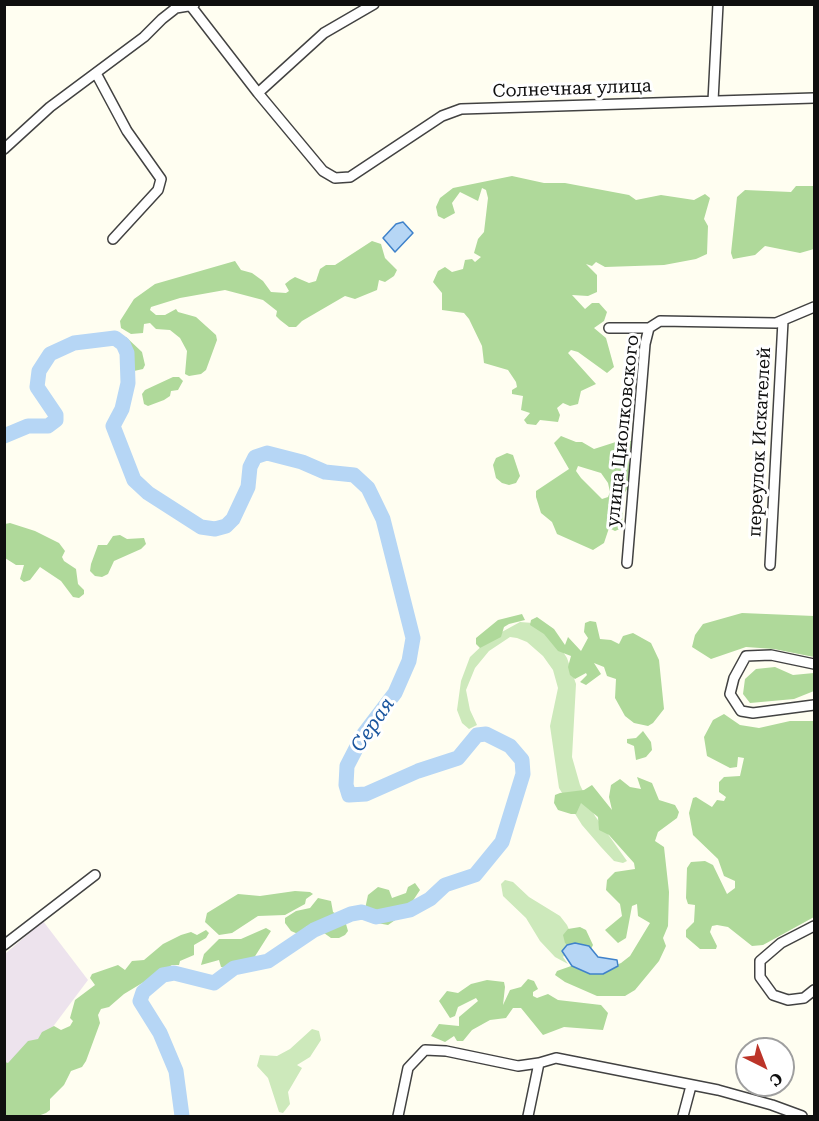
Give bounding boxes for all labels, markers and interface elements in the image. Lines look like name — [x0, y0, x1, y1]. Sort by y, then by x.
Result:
street label: Солнечная улица — [492, 75, 652, 103]
street label: улица Циолковского — [602, 334, 644, 528]
street label: переулок Искателей — [744, 346, 776, 538]
water label: Серая — [346, 693, 400, 757]
north arrow — [735, 1037, 795, 1097]
text: С — [766, 1068, 787, 1090]

